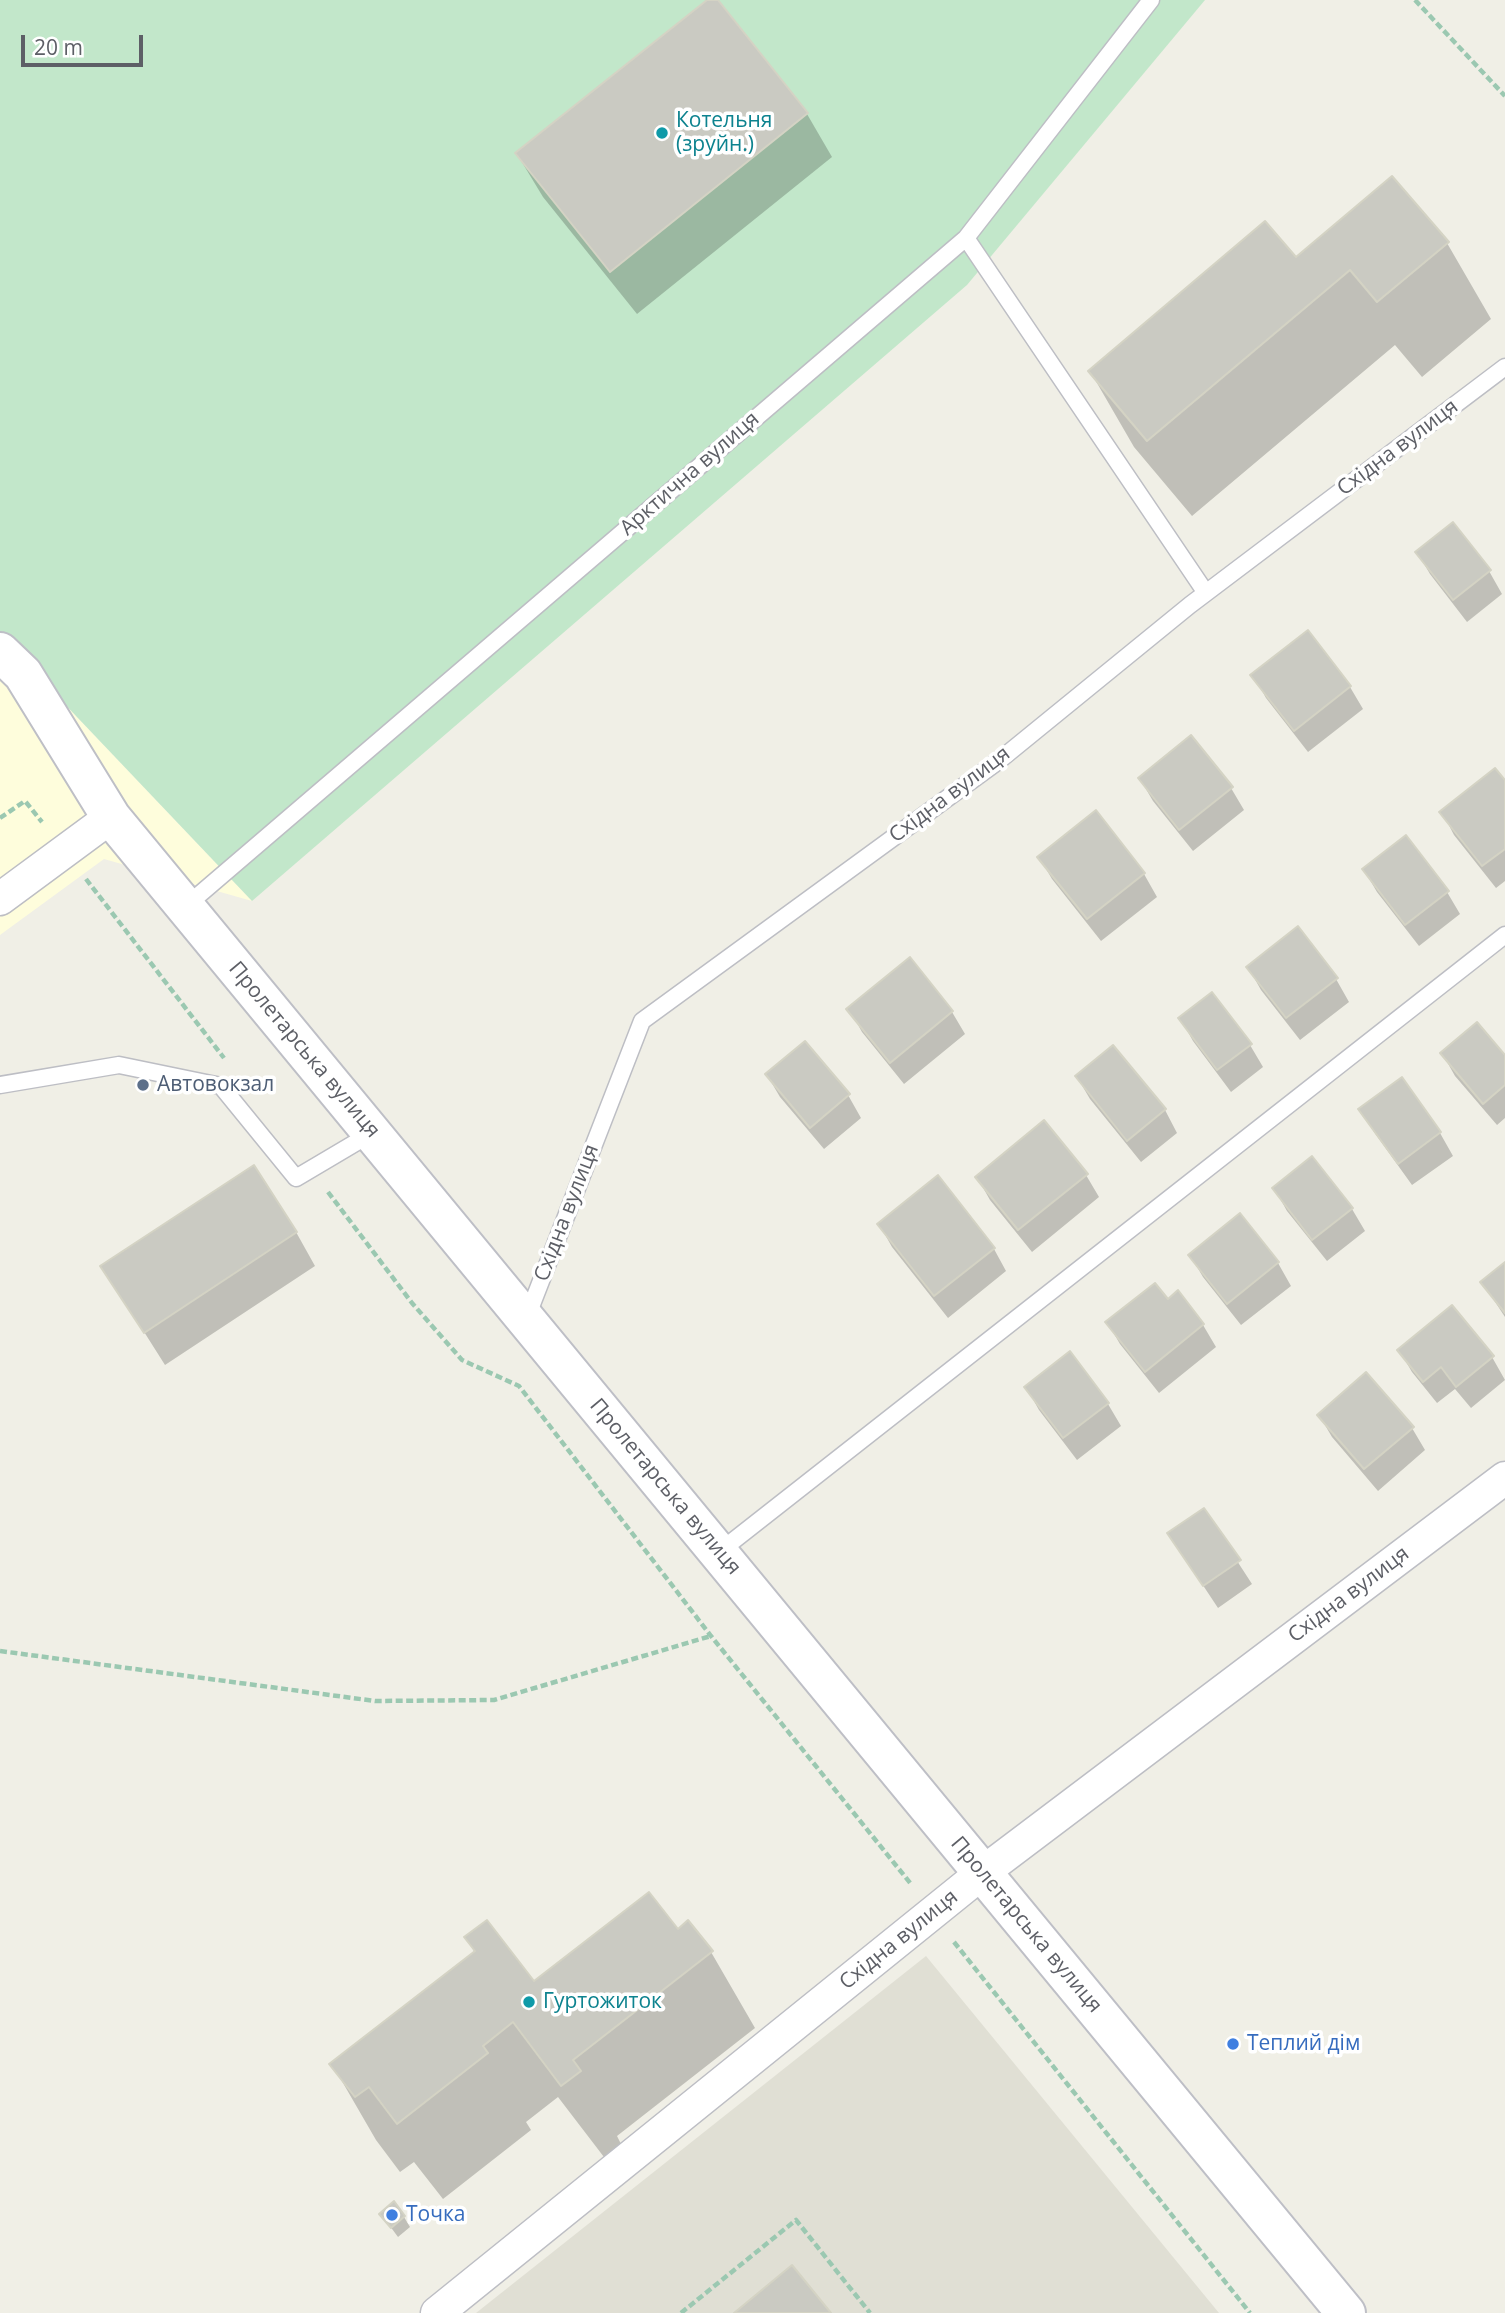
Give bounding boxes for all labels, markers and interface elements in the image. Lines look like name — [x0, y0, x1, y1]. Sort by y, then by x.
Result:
scale bar — [24, 21, 147, 65]
text: 20 m — [34, 33, 83, 61]
place label: Котельня (зруйн.) — [676, 108, 772, 158]
marker: Котельня (зруйн.) — [654, 125, 670, 141]
street label: Східна вулиця — [1333, 394, 1463, 502]
street label: Арктична вулиця — [615, 407, 765, 541]
street label: Східна вулиця — [885, 741, 1015, 849]
street label: Пролетарська вулиця — [223, 957, 385, 1143]
place label: Автовокзал — [157, 1072, 274, 1098]
marker: Автовокзал — [135, 1077, 151, 1093]
street label: Східна вулиця — [529, 1141, 605, 1285]
street label: Пролетарська вулиця — [584, 1394, 746, 1580]
street label: Східна вулиця — [1284, 1541, 1414, 1649]
street label: Пролетарська вулиця — [945, 1832, 1107, 2018]
street label: Східна вулиця — [835, 1885, 963, 1995]
place label: Гуртожиток — [543, 1989, 662, 2015]
marker: Гуртожиток — [521, 1994, 537, 2010]
place label: Теплий дім — [1247, 2031, 1360, 2057]
marker: Теплий дім — [1225, 2036, 1241, 2052]
place label: Точка — [406, 2202, 465, 2228]
marker: Точка — [384, 2207, 400, 2223]

